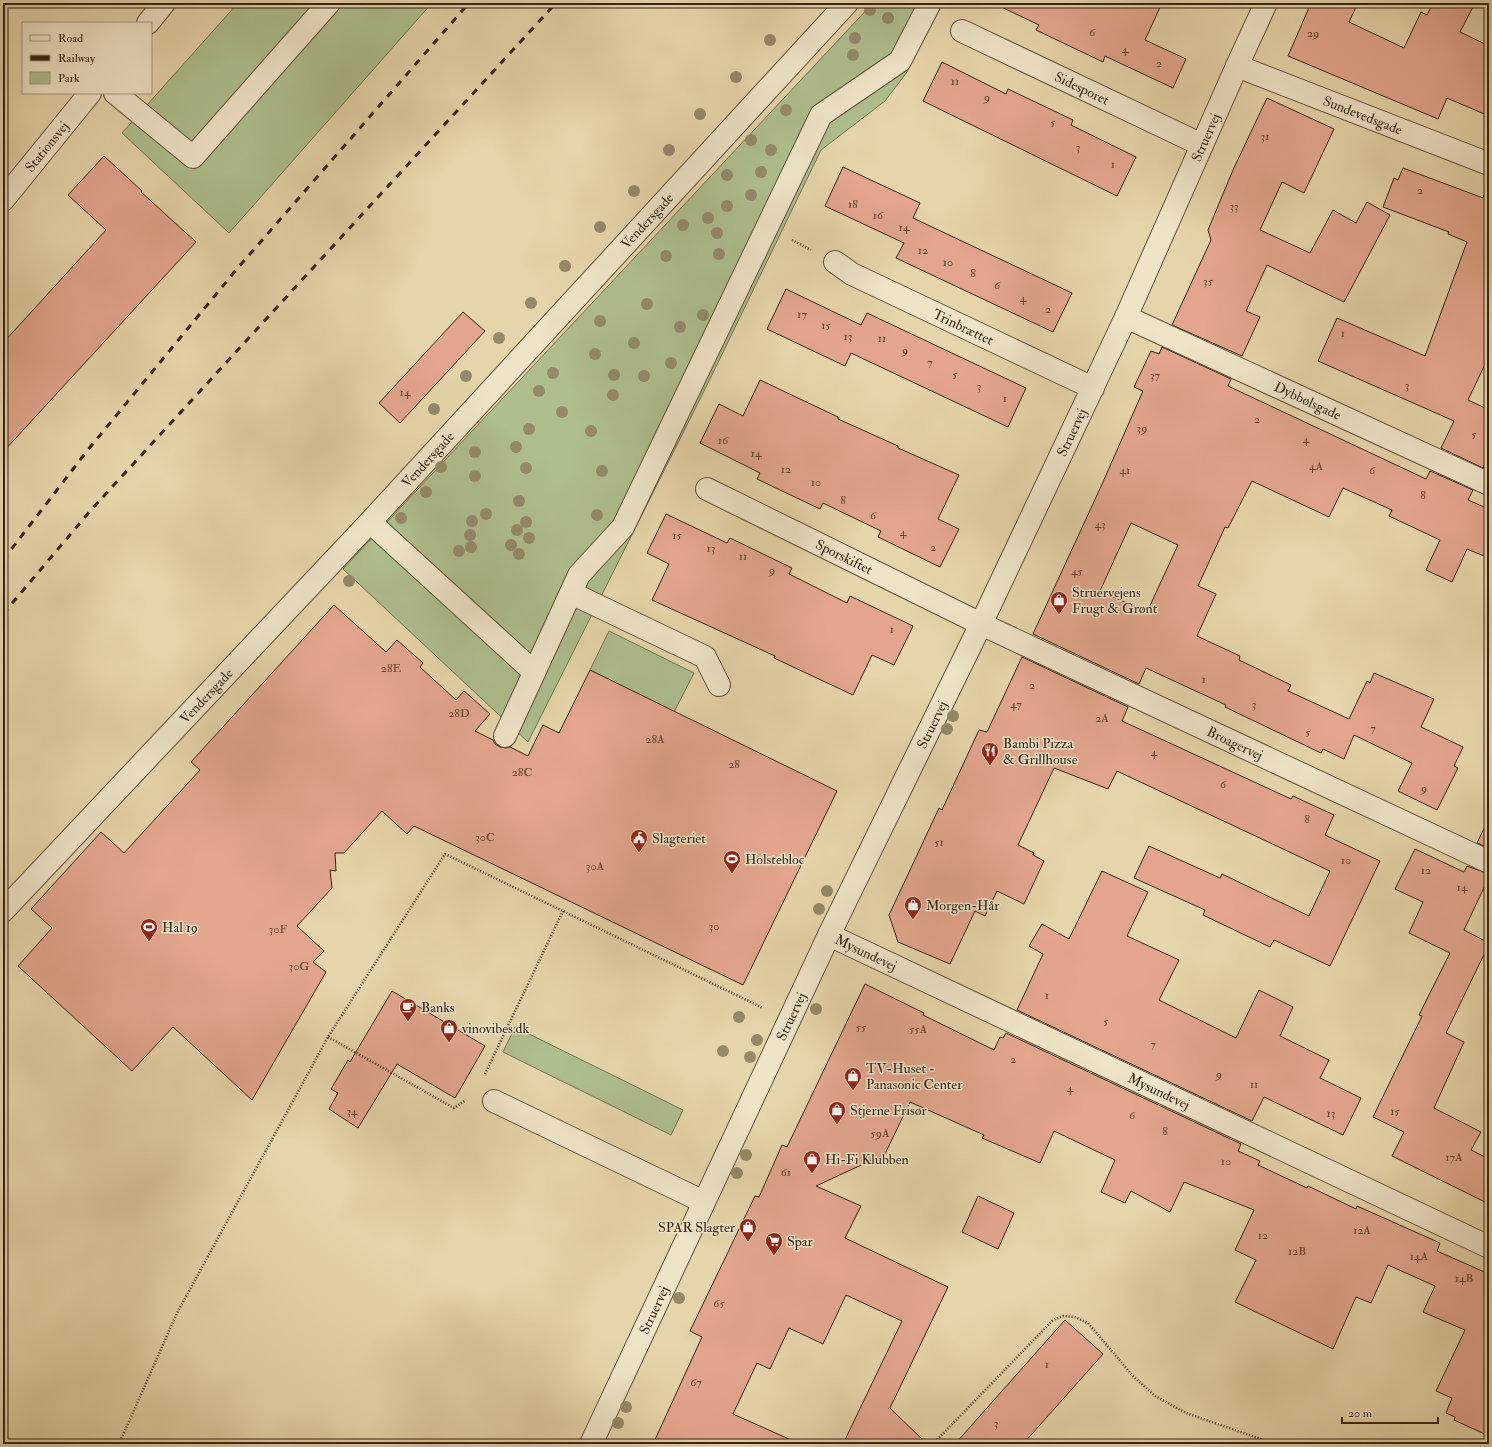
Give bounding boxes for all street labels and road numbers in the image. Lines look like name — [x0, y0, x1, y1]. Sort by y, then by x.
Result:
street label: Sidesporet — [1052, 68, 1112, 109]
street label: Sundevedsgade — [1321, 92, 1405, 139]
street label: Struervej — [1188, 111, 1224, 164]
street label: Stationsvej — [21, 118, 72, 175]
street label: Vendersgade — [617, 189, 677, 253]
street label: Trinbrættet — [930, 306, 997, 349]
street label: Dybbølsgade — [1271, 378, 1344, 424]
street label: Struervej — [1053, 406, 1091, 459]
street label: Vendersgade — [398, 428, 458, 491]
street label: Sporskiftet — [813, 536, 876, 579]
street label: Vendersgade — [176, 665, 237, 727]
street label: Struervej — [913, 698, 951, 752]
street label: Broagervej — [1204, 723, 1266, 764]
street label: Mysundevej — [832, 931, 900, 975]
street label: Struervej — [773, 990, 810, 1043]
street label: Mysundevej — [1125, 1070, 1192, 1113]
street label: Struervej — [636, 1283, 673, 1337]

